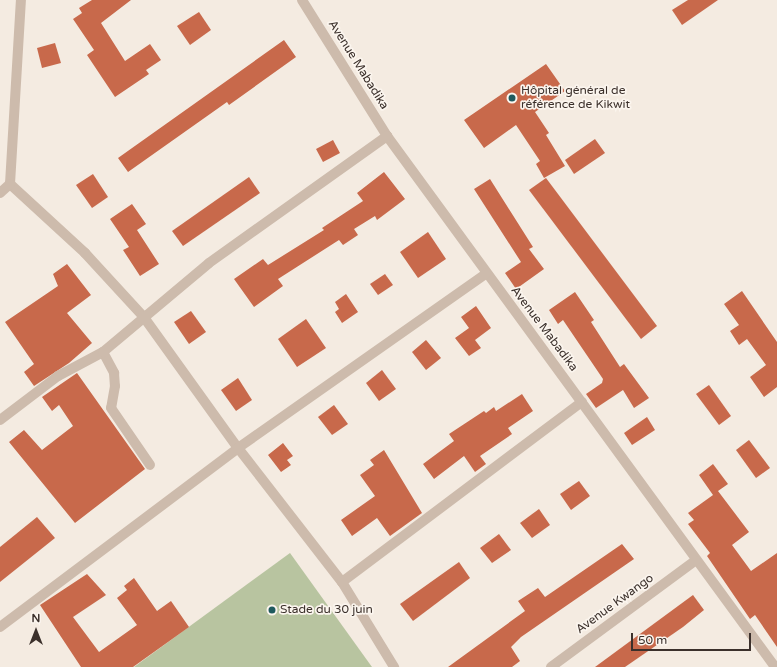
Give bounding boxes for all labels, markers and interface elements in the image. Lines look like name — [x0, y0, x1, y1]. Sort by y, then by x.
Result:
street label: Avenue Mabadika — [325, 18, 391, 112]
place label: Hôpital général de référence de Kikwit — [521, 84, 630, 112]
marker: Hôpital général de référence de Kikwit — [506, 92, 518, 104]
street label: Avenue Mabadika — [507, 284, 581, 374]
street label: Avenue Kwango — [573, 571, 657, 637]
place label: Stade du 30 juin — [280, 603, 373, 617]
marker: Stade du 30 juin — [267, 605, 277, 615]
north arrow — [16, 611, 56, 651]
text: N — [32, 612, 40, 625]
scale bar — [633, 625, 753, 651]
text: 50 m — [638, 633, 667, 647]

